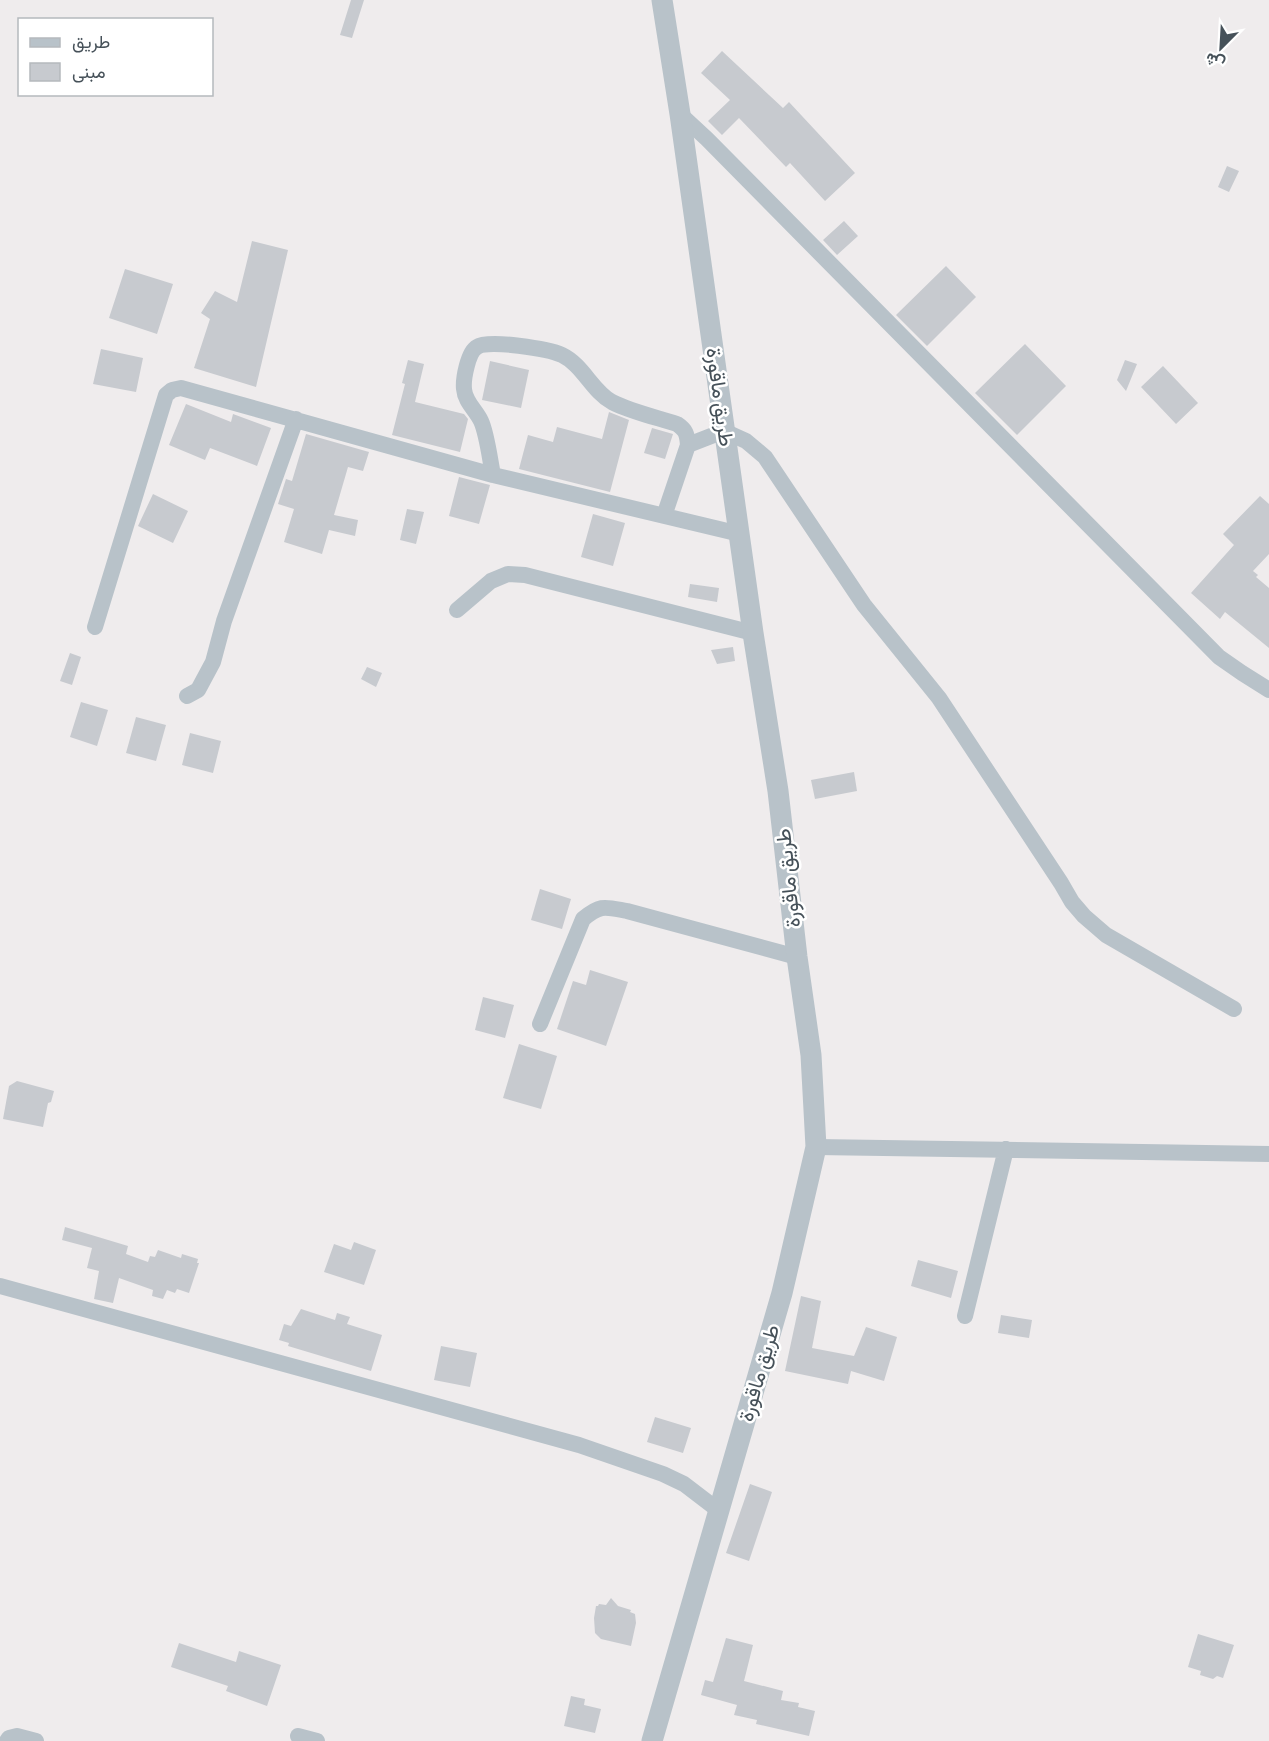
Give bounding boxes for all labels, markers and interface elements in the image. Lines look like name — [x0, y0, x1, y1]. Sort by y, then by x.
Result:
legend — [18, 18, 213, 96]
north arrow — [1191, 18, 1251, 78]
text: طريق — [72, 30, 110, 53]
text: ش — [1202, 49, 1228, 75]
text: مبنى — [72, 60, 106, 83]
street label: طريق ماقورة — [700, 346, 741, 448]
street label: طريق ماقورة — [769, 827, 806, 929]
street label: طريق ماقورة — [732, 1321, 785, 1424]

